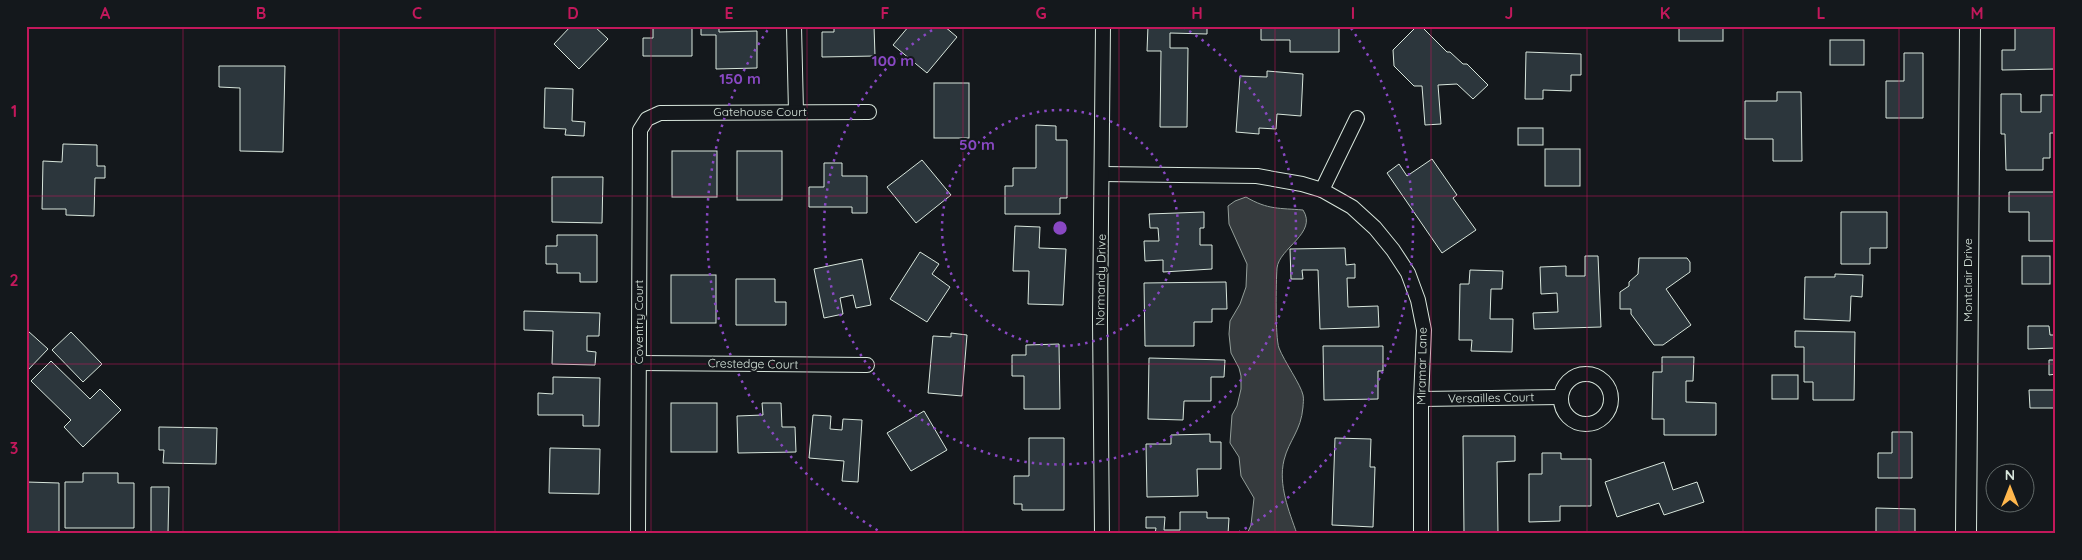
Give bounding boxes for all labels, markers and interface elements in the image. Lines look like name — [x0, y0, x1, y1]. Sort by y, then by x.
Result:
text: A — [100, 3, 111, 23]
text: B — [256, 3, 266, 23]
text: C — [412, 3, 422, 23]
text: D — [567, 3, 579, 23]
text: E — [724, 3, 734, 23]
text: F — [881, 3, 890, 23]
text: G — [1035, 3, 1047, 23]
text: H — [1191, 3, 1203, 23]
text: I — [1351, 3, 1355, 23]
text: J — [1505, 3, 1513, 23]
text: K — [1660, 3, 1670, 23]
text: L — [1817, 3, 1826, 23]
text: M — [1970, 3, 1984, 23]
text: 100 m — [872, 51, 914, 70]
text: 150 m — [719, 69, 761, 88]
text: 1 — [11, 101, 17, 121]
street label: Gatehouse Court — [713, 104, 807, 119]
text: 50 m — [959, 135, 995, 154]
centre of rings — [1051, 219, 1069, 237]
street label: Normandy Drive — [1092, 234, 1109, 326]
street label: Montclair Drive — [1960, 238, 1975, 322]
text: 2 — [9, 270, 19, 290]
street label: Coventry Court — [631, 280, 646, 364]
street label: Miramar Lane — [1413, 327, 1430, 405]
street label: Crestedge Court — [708, 355, 798, 372]
street label: Versailles Court — [1448, 389, 1534, 406]
text: 3 — [10, 438, 18, 458]
north arrow — [1984, 462, 2034, 512]
text: N — [2005, 466, 2015, 484]

